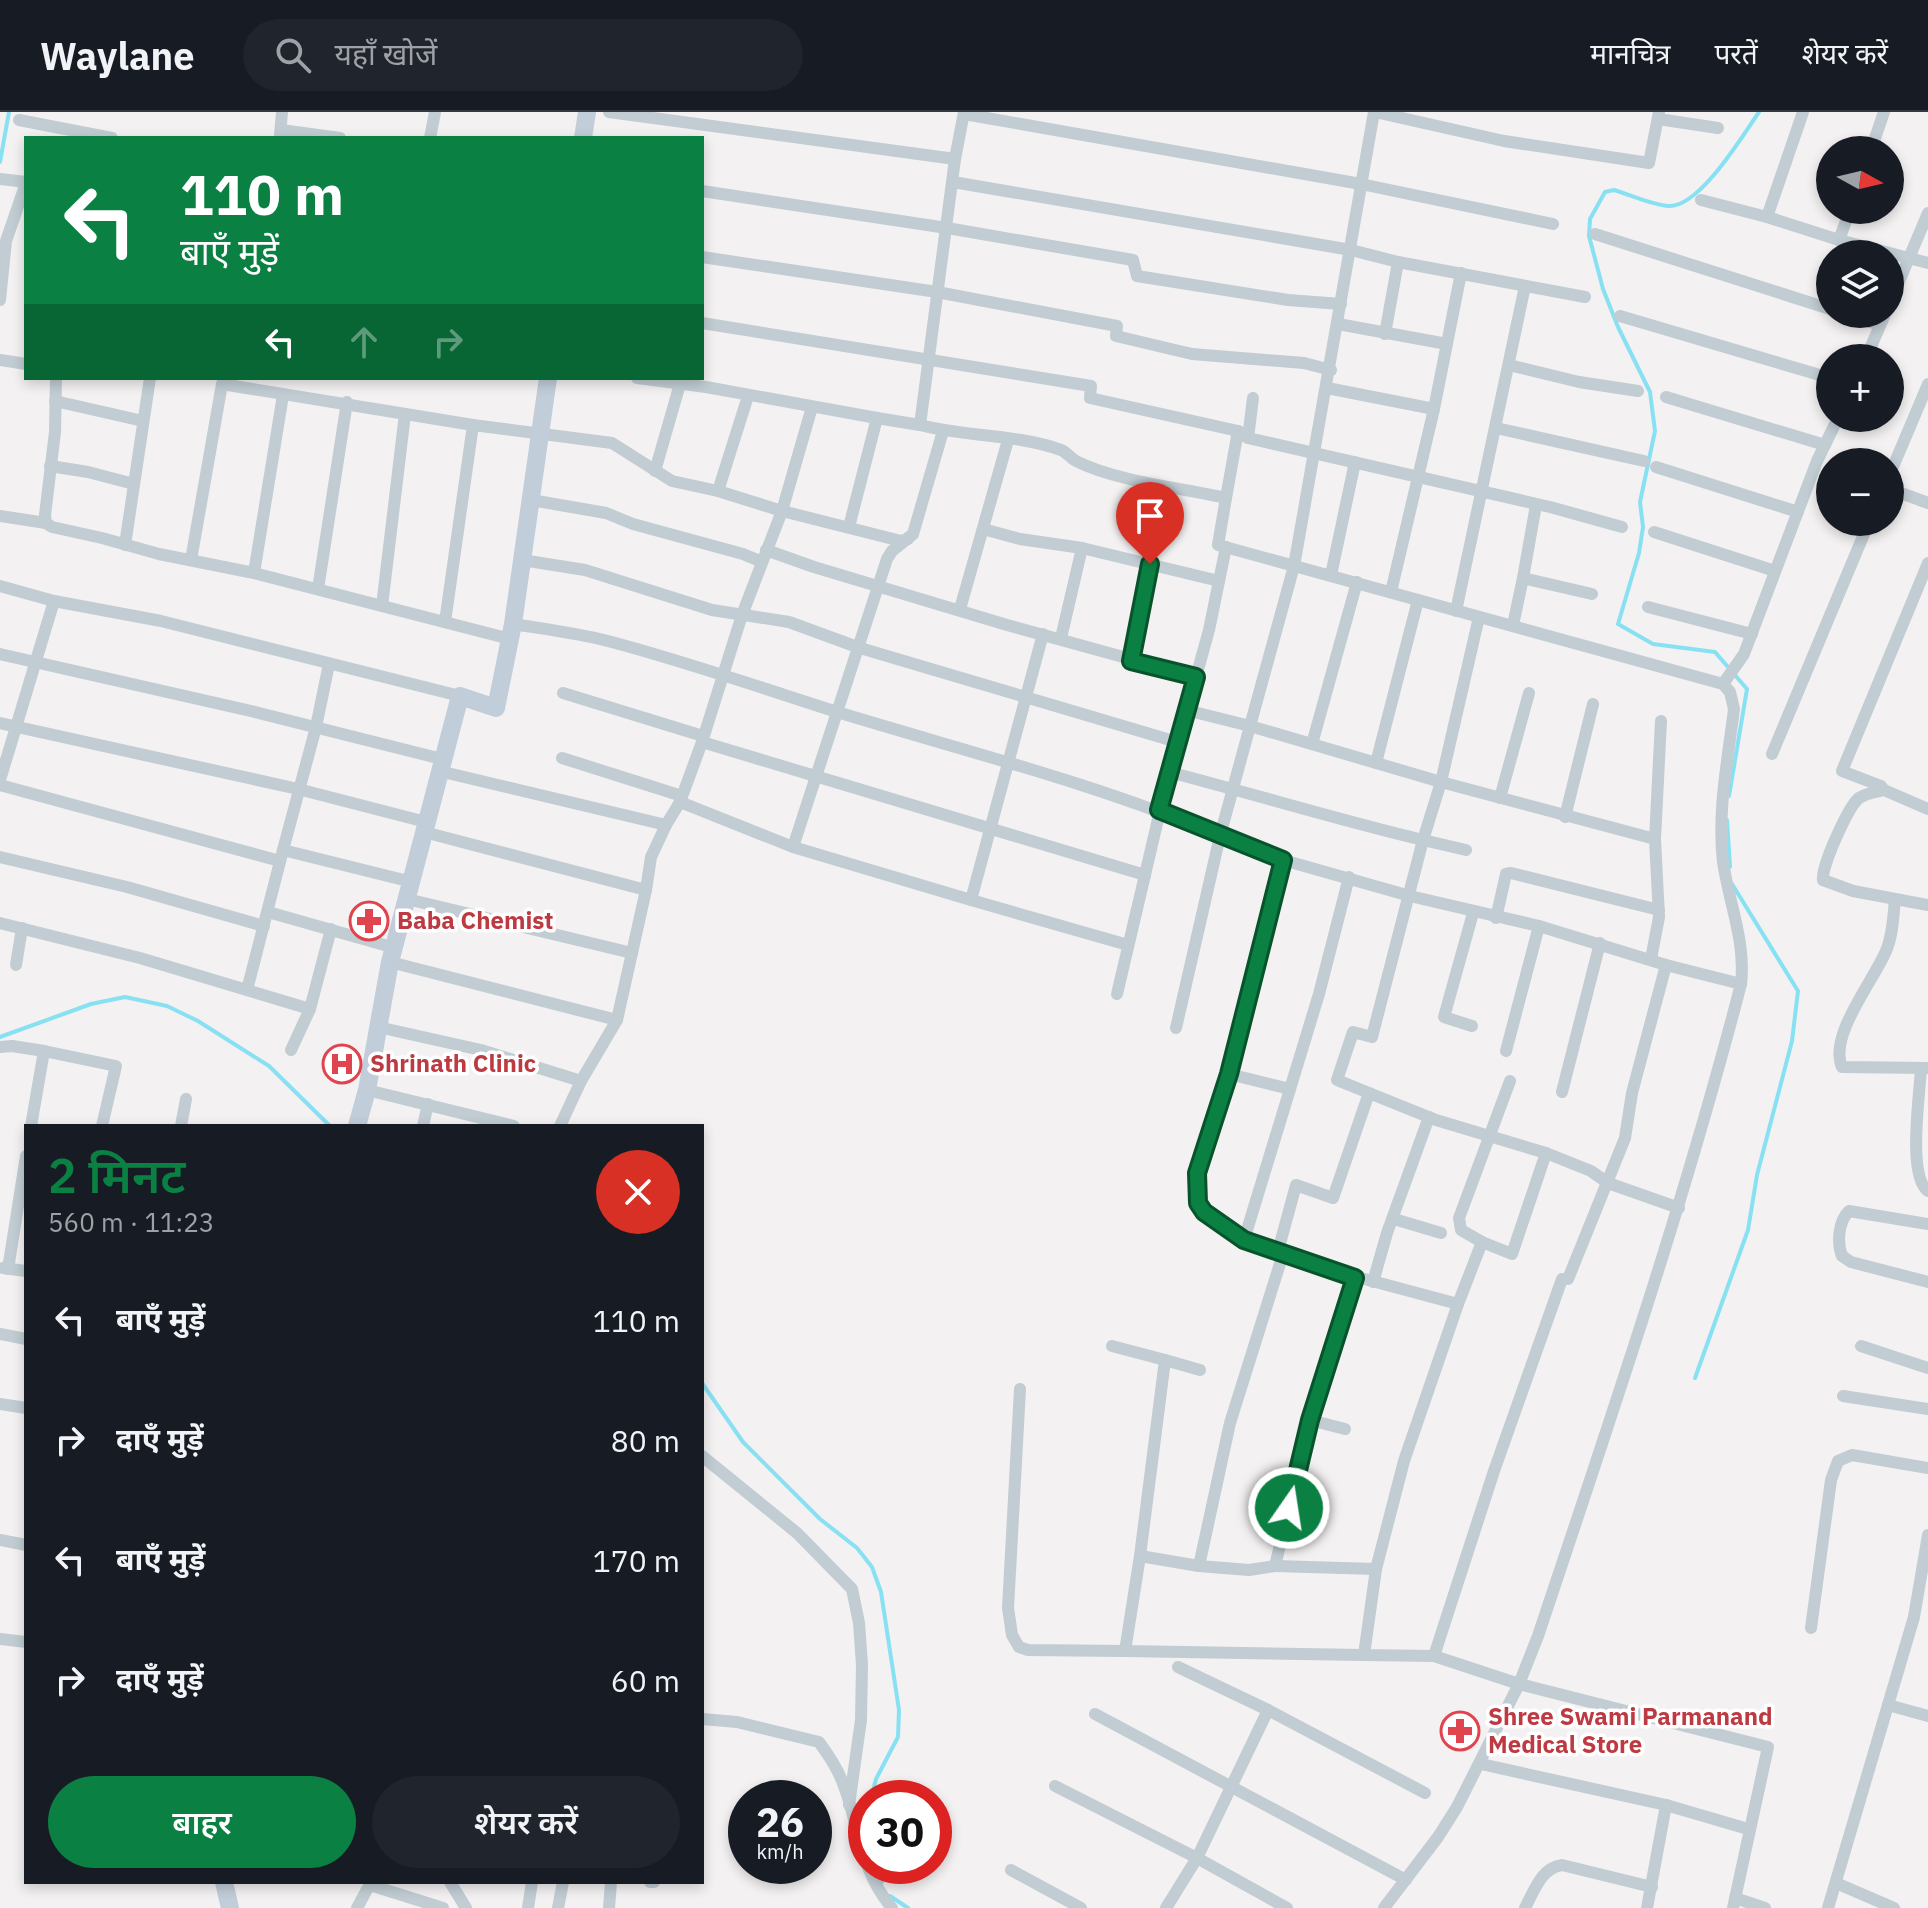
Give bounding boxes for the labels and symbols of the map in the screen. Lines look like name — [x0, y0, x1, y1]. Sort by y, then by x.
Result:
north arrow — [1816, 136, 1904, 224]
pin — [1116, 482, 1184, 564]
pharmacy icon: Baba Chemist — [348, 900, 390, 942]
place label: Baba Chemist — [397, 904, 553, 936]
hospital icon: Shrinath Clinic — [321, 1043, 363, 1085]
place label: Shrinath Clinic — [370, 1047, 536, 1079]
position arrow — [1247, 1466, 1331, 1550]
place label: Shree Swami Parmanand Medical Store — [1488, 1700, 1773, 1760]
pharmacy icon: Shree Swami Parmanand Medical Store — [1439, 1710, 1481, 1752]
speed limit sign: 30 — [848, 1780, 952, 1884]

